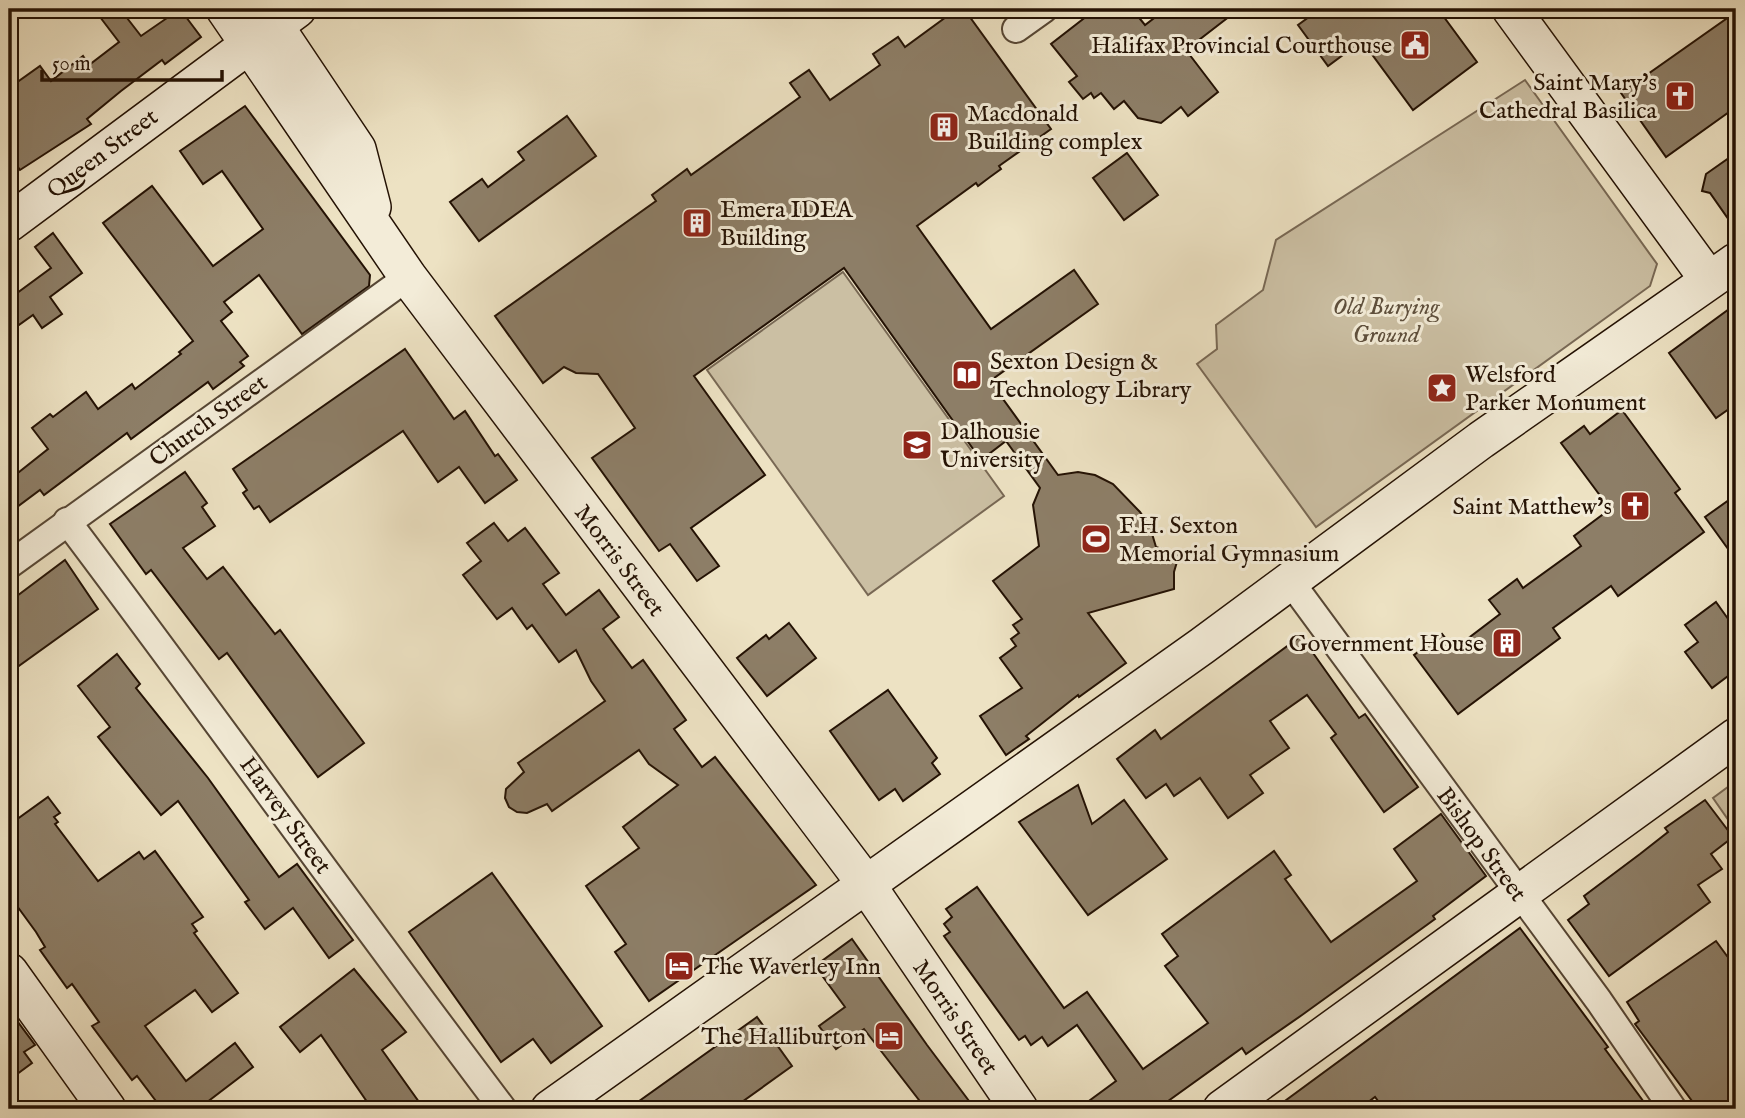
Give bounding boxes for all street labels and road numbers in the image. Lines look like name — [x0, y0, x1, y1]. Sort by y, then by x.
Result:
street label: Queen Street — [41, 102, 165, 206]
street label: Church Street — [144, 368, 274, 475]
street label: Morris Street — [567, 499, 671, 623]
street label: Harvey Street — [232, 751, 338, 881]
street label: Bishop Street — [1429, 781, 1533, 908]
street label: Morris Street — [905, 954, 1005, 1081]

